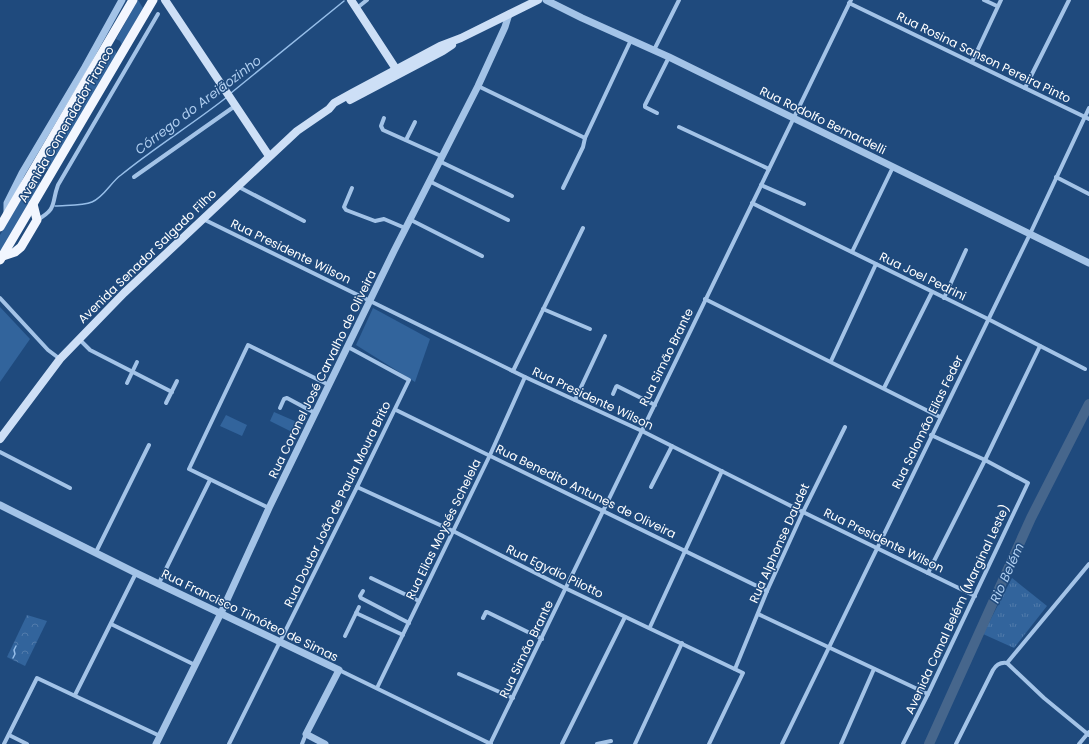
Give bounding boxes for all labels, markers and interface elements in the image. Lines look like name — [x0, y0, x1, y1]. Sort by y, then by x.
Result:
street label: Rua Rosina Sanson Pereira Pinto — [894, 7, 1074, 107]
street label: Avenida Comendador Franco — [14, 43, 118, 205]
water label: Córrego do Areiãozinho — [131, 51, 265, 159]
street label: Rua Rodolfo Bernardelli — [757, 82, 889, 158]
street label: Avenida Senador Salgado Filho — [74, 185, 220, 327]
street label: Rua Presidente Wilson — [228, 214, 354, 288]
street label: Rua Joel Pedrini — [877, 248, 969, 304]
street label: Rua Coronel José Carvalho de Oliveira — [264, 267, 380, 481]
street label: Rua Simão Brante — [635, 305, 697, 409]
street label: Rua Salomão Elias Feder — [887, 352, 967, 492]
street label: Rua Presidente Wilson — [530, 362, 656, 434]
street label: Rua Doutor João de Paula Moura Brito — [280, 398, 395, 610]
street label: Rua Benedito Antunes de Oliveira — [493, 440, 679, 542]
street label: Rua Elias Moysés Schelela — [401, 456, 485, 602]
street label: Rua Alphonse Daudet — [745, 480, 813, 606]
street label: Avenida Canal Belém (Marginal Leste) — [901, 501, 1013, 717]
street label: Rua Presidente Wilson — [821, 503, 947, 577]
street label: Rua Egydio Pilotto — [504, 540, 607, 602]
water label: Rio Belém — [985, 540, 1029, 606]
street label: Rua Francisco Timóteo de Simas — [159, 565, 341, 665]
street label: Rua Simão Brante — [495, 597, 557, 701]

